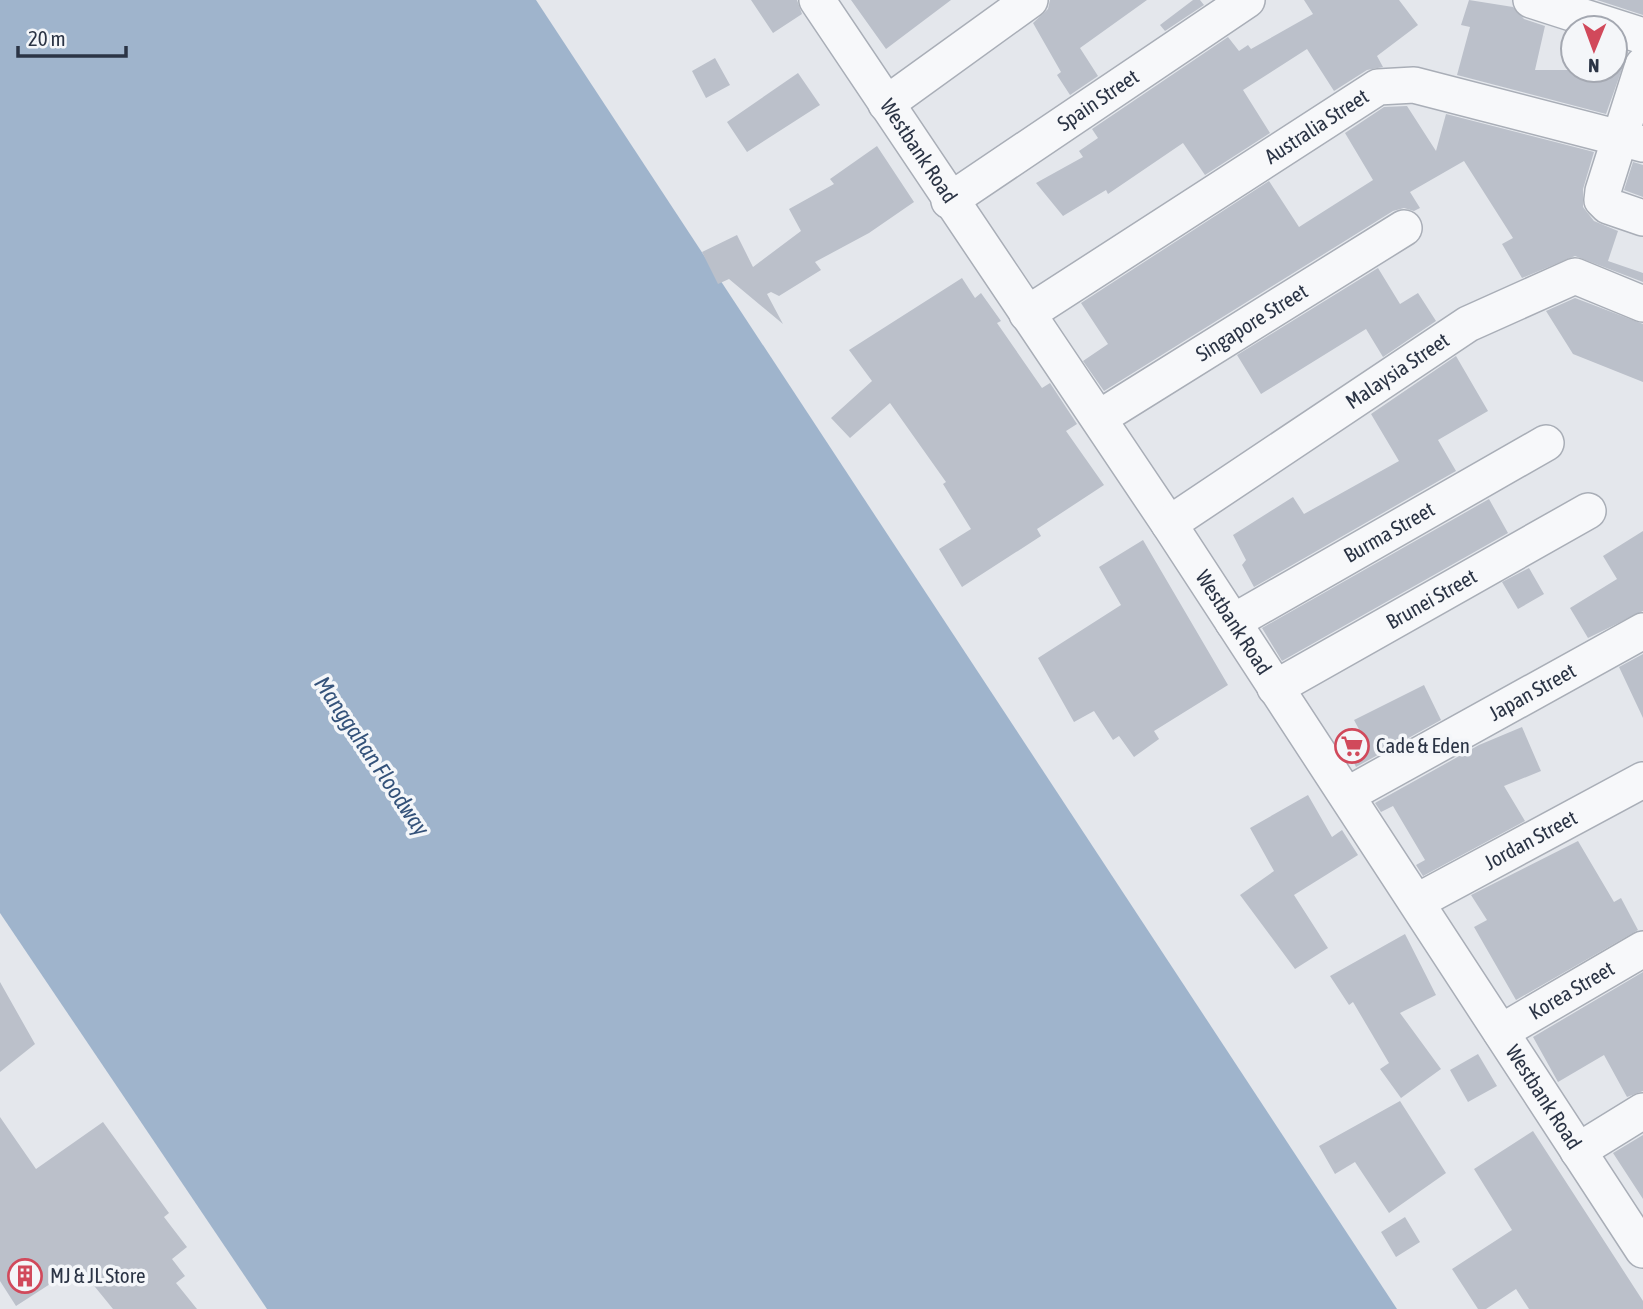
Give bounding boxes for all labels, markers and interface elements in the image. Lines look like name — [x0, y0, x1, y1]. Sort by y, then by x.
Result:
scale bar — [18, 14, 126, 58]
north arrow — [1559, 14, 1629, 84]
text: 20 m — [28, 26, 66, 50]
text: N — [1588, 55, 1600, 77]
street label: Spain Street — [1053, 64, 1143, 135]
street label: Australia Street — [1260, 83, 1373, 168]
street label: Westbank Road — [876, 94, 963, 207]
street label: Singapore Street — [1191, 278, 1311, 366]
street label: Malaysia Street — [1341, 327, 1453, 413]
street label: Burma Street — [1339, 496, 1438, 567]
street label: Brunei Street — [1382, 563, 1481, 634]
street label: Westbank Road — [1191, 565, 1277, 679]
street label: Japan Street — [1484, 658, 1580, 725]
water label: Manggahan Floodway — [309, 672, 435, 841]
supermarket icon: Cade & Eden — [1333, 727, 1371, 765]
place label: Cade & Eden — [1376, 733, 1470, 757]
street label: Jordan Street — [1480, 805, 1581, 874]
street label: Korea Street — [1525, 956, 1618, 1024]
street label: Westbank Road — [1501, 1040, 1587, 1154]
building icon: MJ & JL Store — [6, 1257, 44, 1295]
place label: MJ & JL Store — [50, 1263, 145, 1287]

